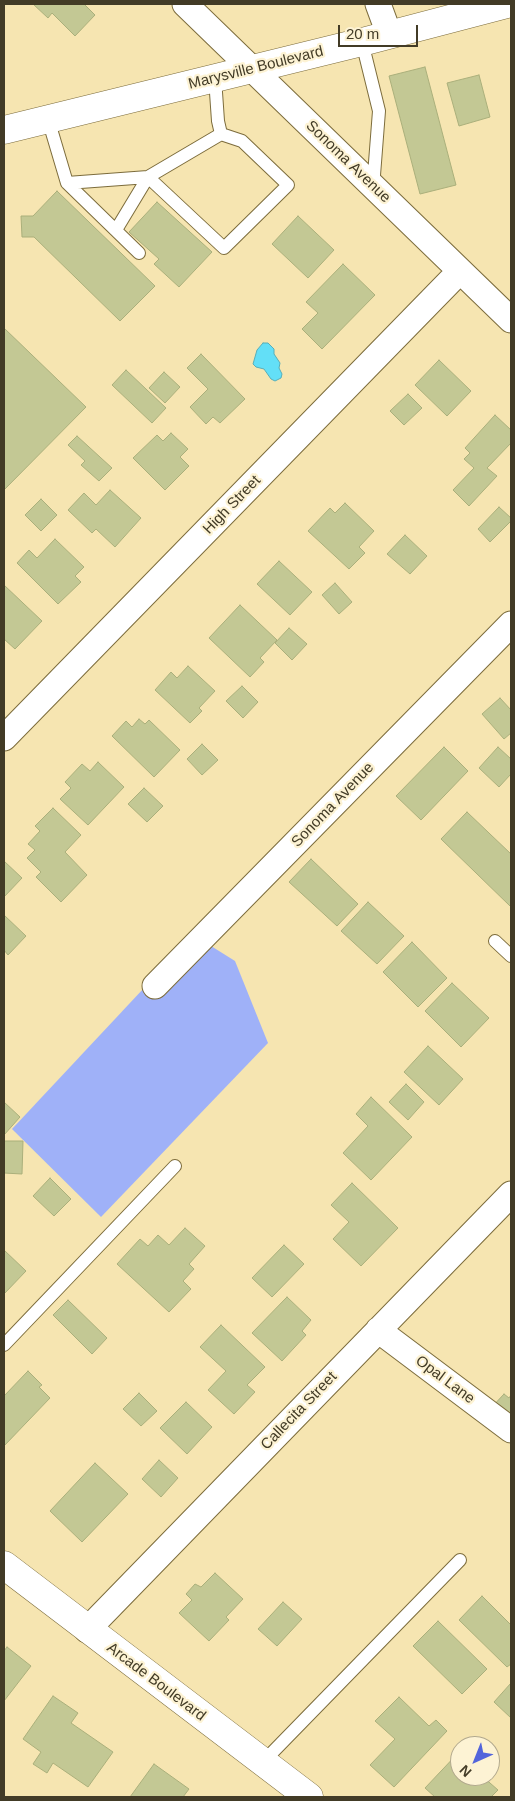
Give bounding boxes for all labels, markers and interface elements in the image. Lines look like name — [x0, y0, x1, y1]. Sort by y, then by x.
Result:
scale bar — [340, 15, 420, 47]
text: 20 m — [346, 25, 379, 42]
street label: Marysville Boulevard — [187, 43, 325, 93]
street label: Sonoma Avenue — [302, 117, 394, 207]
street label: High Street — [199, 472, 265, 538]
street label: Sonoma Avenue — [288, 759, 378, 851]
street label: Opal Lane — [412, 1352, 478, 1408]
street label: Callecita Street — [257, 1368, 341, 1454]
street label: Arcade Boulevard — [103, 1639, 209, 1725]
north arrow — [450, 1736, 500, 1786]
text: N — [456, 1762, 474, 1780]

